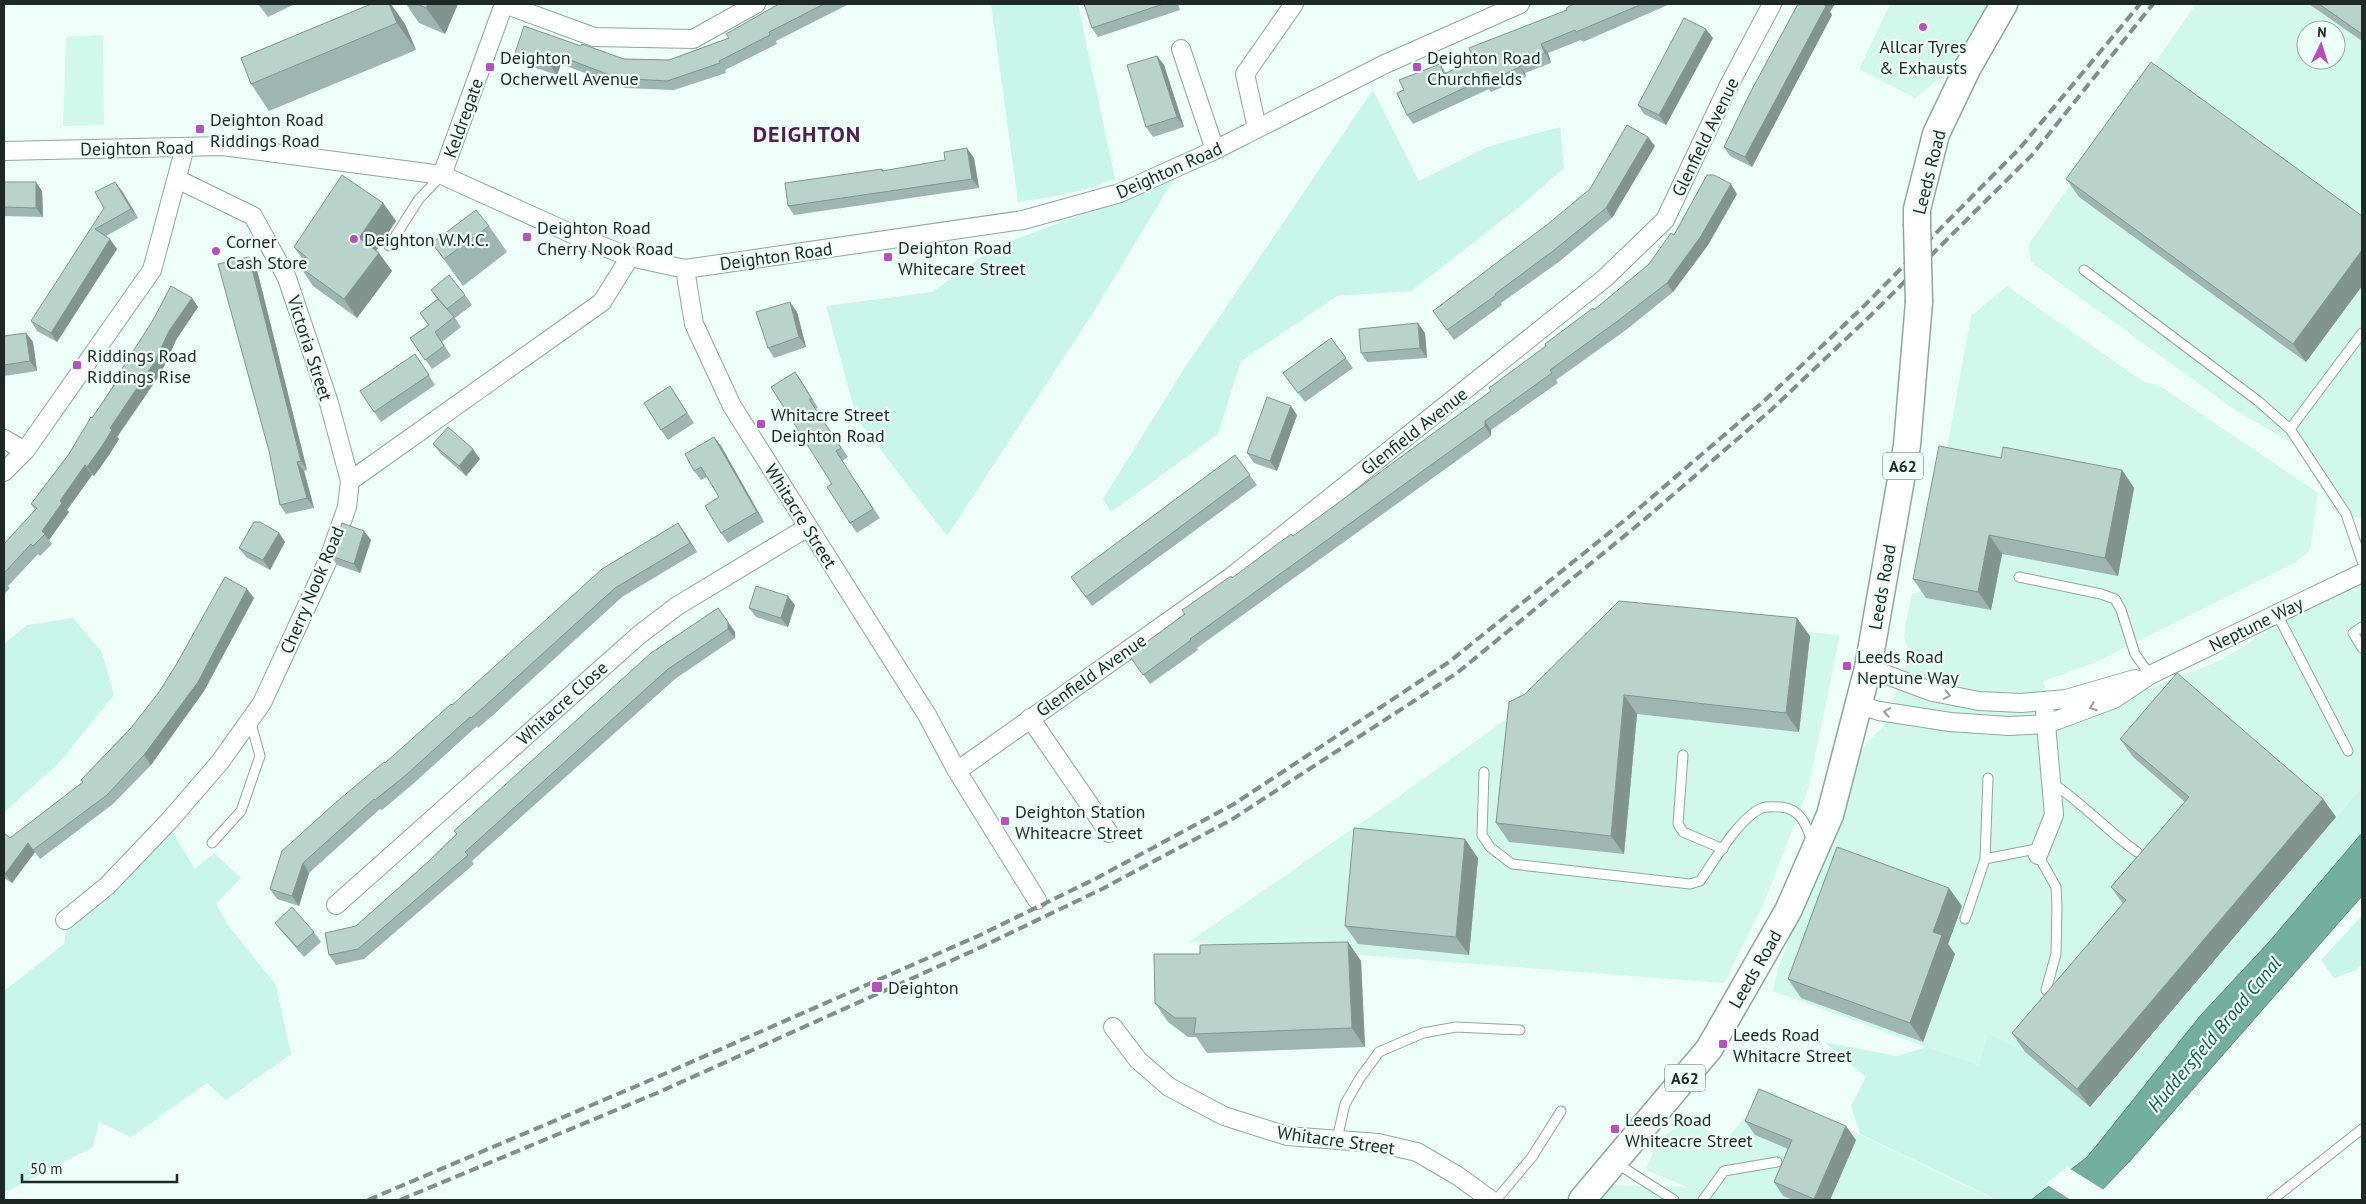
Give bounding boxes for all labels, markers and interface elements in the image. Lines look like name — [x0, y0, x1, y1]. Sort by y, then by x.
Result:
north arrow — [2296, 20, 2346, 70]
marker: Allcar Tyres & Exhausts — [1917, 21, 1929, 33]
text: N — [2317, 23, 2327, 41]
place label: Allcar Tyres & Exhausts — [1879, 35, 1967, 79]
place label: Deighton Ocherwell Avenue — [500, 46, 639, 90]
place label: Deighton Road Churchfields — [1427, 46, 1541, 90]
marker: Deighton Ocherwell Avenue — [484, 61, 496, 73]
marker: Deighton Road Churchfields — [1411, 61, 1423, 73]
street label: Glenfield Avenue — [1666, 74, 1744, 200]
street label: Keldregate — [438, 75, 488, 161]
place label: Deighton Road Riddings Road — [210, 108, 324, 152]
district label: DEIGHTON — [753, 120, 861, 148]
marker: Deighton Road Riddings Road — [194, 123, 206, 135]
street label: Leeds Road — [1907, 127, 1951, 217]
street label: Deighton Road — [80, 136, 194, 160]
street label: Deighton Road — [1112, 136, 1226, 204]
place label: Deighton Road Cherry Nook Road — [537, 216, 673, 260]
place label: Deighton W.M.C. — [364, 228, 489, 251]
place label: Corner Cash Store — [226, 230, 308, 274]
marker: Deighton Road Cherry Nook Road — [521, 231, 533, 243]
marker: Deighton W.M.C. — [348, 233, 360, 245]
place label: Deighton Road Whitecare Street — [898, 236, 1026, 280]
street label: Deighton Road — [718, 237, 834, 275]
marker: Corner Cash Store — [210, 245, 222, 257]
marker: Deighton Road Whitecare Street — [882, 251, 894, 263]
street label: Victoria Street — [282, 291, 338, 404]
place label: Riddings Road Riddings Rise — [87, 344, 197, 388]
marker: Riddings Road Riddings Rise — [71, 359, 83, 371]
street label: Glenfield Avenue — [1356, 382, 1472, 480]
place label: Whitacre Street Deighton Road — [771, 403, 890, 447]
marker: Whitacre Street Deighton Road — [755, 418, 767, 430]
road number: A62 — [1883, 452, 1923, 480]
street label: Whitacre Street — [760, 460, 842, 572]
street label: Cherry Nook Road — [275, 523, 349, 657]
street label: Leeds Road — [1863, 542, 1901, 632]
street label: Neptune Way — [2205, 591, 2307, 657]
street label: Glenfield Avenue — [1031, 628, 1151, 722]
place label: Leeds Road Neptune Way — [1857, 645, 1959, 689]
street label: Whitacre Close — [512, 656, 612, 750]
marker: Leeds Road Neptune Way — [1841, 660, 1853, 672]
one-way arrow — [1943, 689, 1952, 700]
one-way arrow — [2089, 701, 2098, 711]
one-way arrow — [1883, 708, 1892, 718]
place label: Deighton Station Whiteacre Street — [1015, 800, 1145, 844]
marker: Deighton Station Whiteacre Street — [999, 815, 1011, 827]
street label: Leeds Road — [1723, 926, 1787, 1012]
water label: Huddersfield Broad Canal — [2142, 951, 2286, 1117]
place label: Deighton — [888, 976, 959, 999]
marker: Deighton — [870, 980, 884, 994]
place label: Leeds Road Whitacre Street — [1733, 1023, 1852, 1067]
marker: Leeds Road Whitacre Street — [1717, 1038, 1729, 1050]
road number: A62 — [1665, 1064, 1705, 1092]
place label: Leeds Road Whiteacre Street — [1625, 1108, 1753, 1152]
street label: Whitacre Street — [1276, 1120, 1396, 1160]
marker: Leeds Road Whiteacre Street — [1609, 1123, 1621, 1135]
scale bar — [22, 1152, 178, 1184]
text: 50 m — [30, 1159, 63, 1178]

